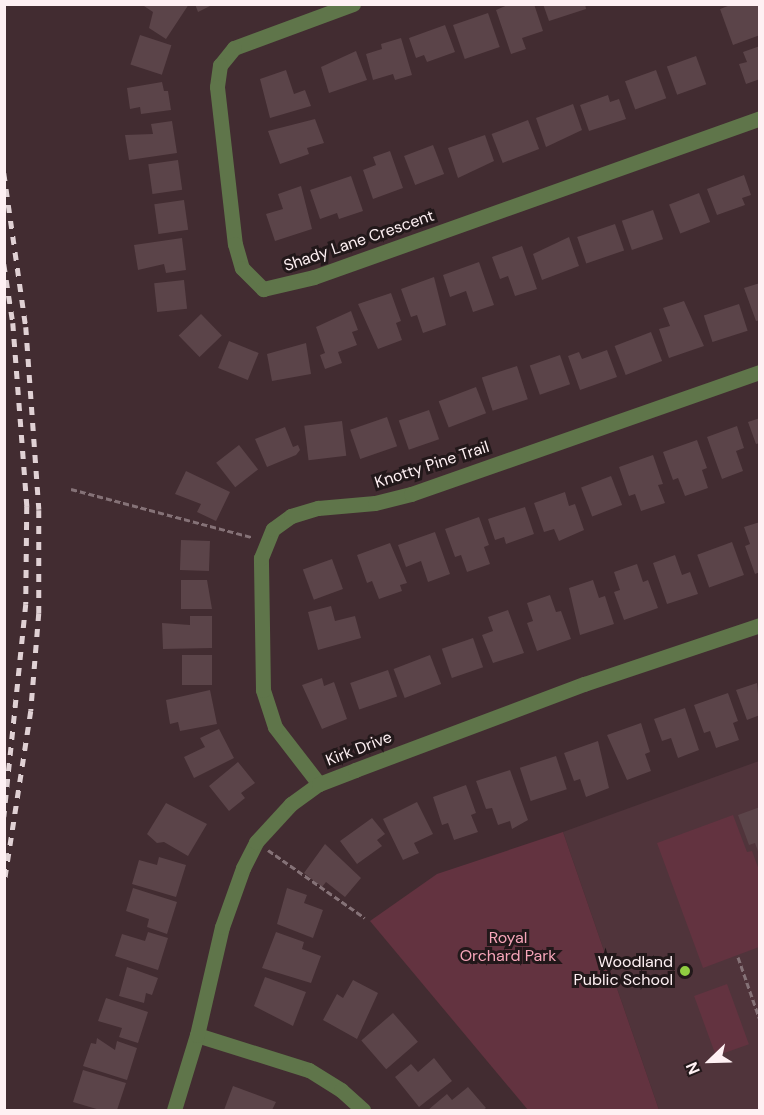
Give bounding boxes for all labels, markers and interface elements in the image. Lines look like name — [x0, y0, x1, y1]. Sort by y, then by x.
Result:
street label: Shady Lane Crescent — [281, 206, 437, 276]
street label: Knotty Pine Trail — [372, 437, 492, 493]
street label: Kirk Drive — [323, 728, 395, 770]
park label: Royal Orchard Park — [460, 928, 556, 966]
place label: Woodland Public School — [574, 952, 673, 990]
marker: Woodland Public School — [678, 964, 692, 978]
north arrow — [680, 1031, 740, 1091]
text: N — [681, 1059, 705, 1078]

